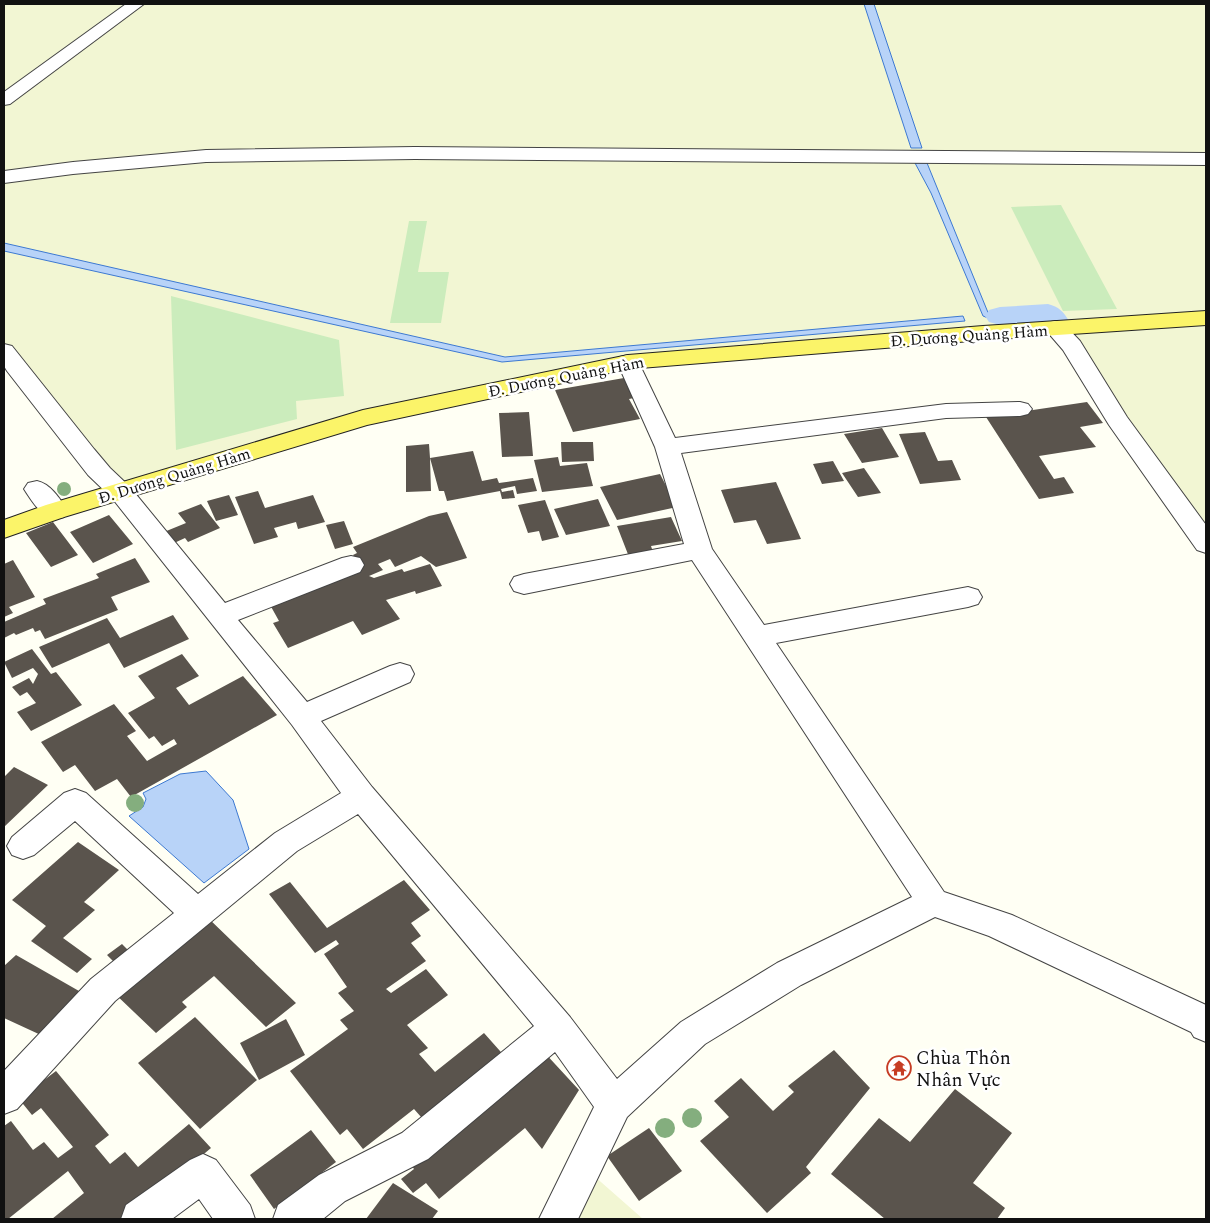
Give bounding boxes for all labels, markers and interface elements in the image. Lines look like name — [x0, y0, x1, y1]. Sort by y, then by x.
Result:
street label: Đ. Dương Quảng Hàm — [889, 319, 1049, 353]
street label: Đ. Dương Quảng Hàm — [486, 350, 646, 404]
street label: Đ. Dương Quảng Hàm — [95, 441, 254, 511]
place label: Chùa Thôn Nhân Vực — [916, 1044, 1011, 1095]
temple icon: Chùa Thôn Nhân Vực — [886, 1055, 912, 1081]

